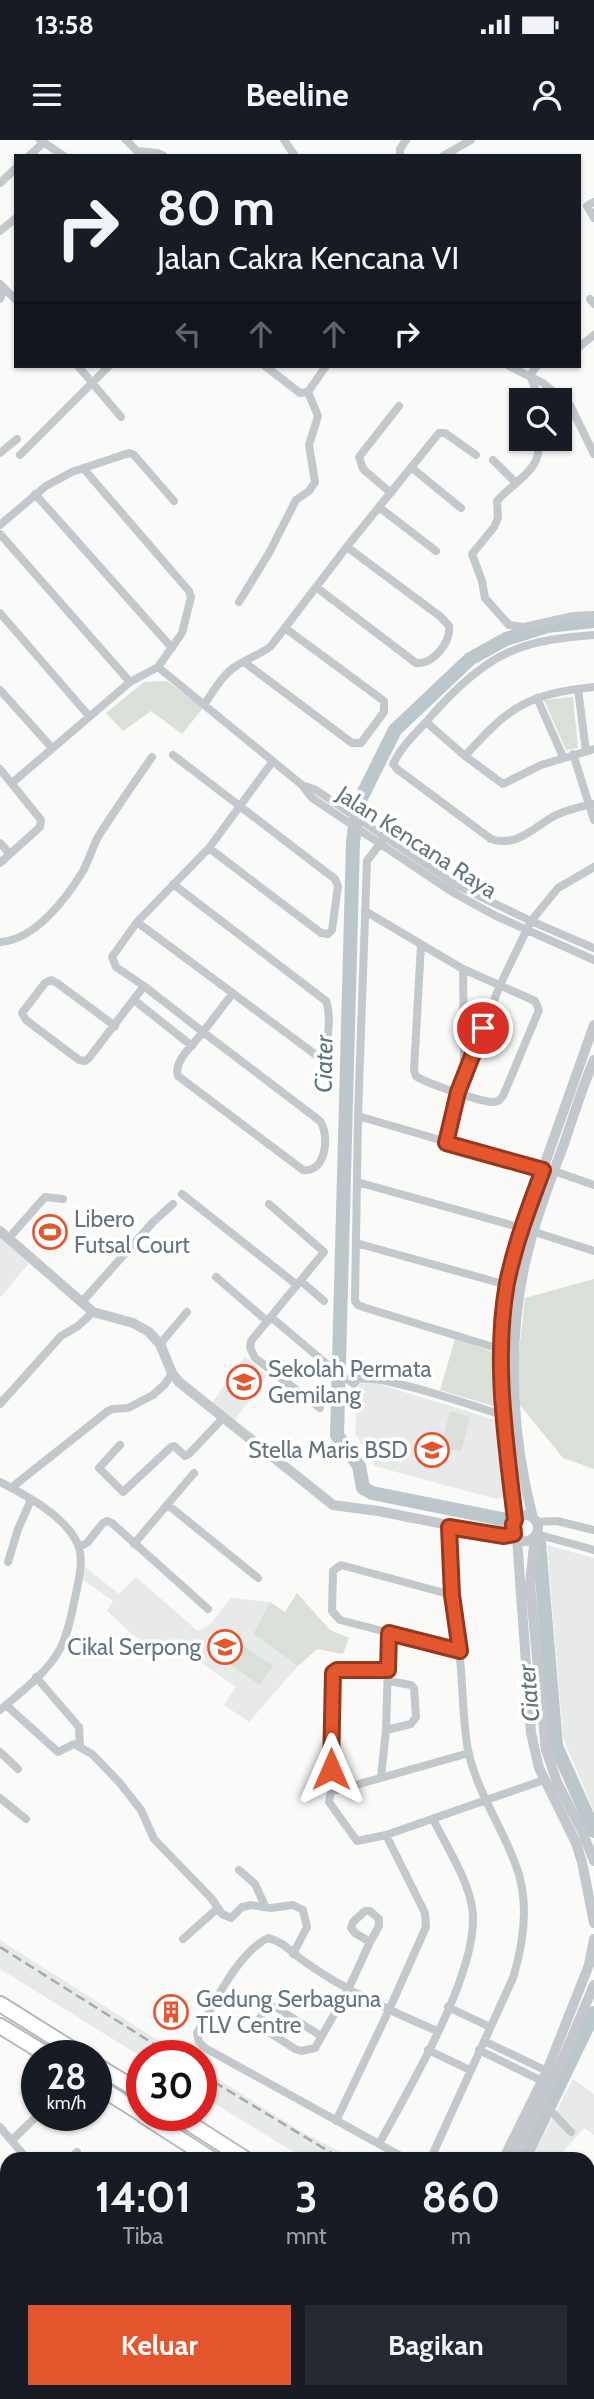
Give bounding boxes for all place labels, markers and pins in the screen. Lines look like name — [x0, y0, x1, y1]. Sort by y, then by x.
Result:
pin — [453, 998, 513, 1058]
place label: Libero Futsal Court — [74, 1205, 190, 1259]
sports icon: Libero Futsal Court — [31, 1213, 69, 1251]
place label: Sekolah Permata Gemilang — [268, 1355, 431, 1409]
school or university icon: Sekolah Permata Gemilang — [225, 1363, 263, 1401]
school or university icon: Stella Maris BSD — [413, 1431, 451, 1469]
place label: Stella Maris BSD — [248, 1436, 408, 1464]
school or university icon: Cikal Serpong — [206, 1628, 244, 1666]
place label: Cikal Serpong — [67, 1633, 202, 1661]
place label: Gedung Serbaguna TLV Centre — [196, 1985, 381, 2039]
building icon: Gedung Serbaguna TLV Centre — [152, 1993, 190, 2031]

